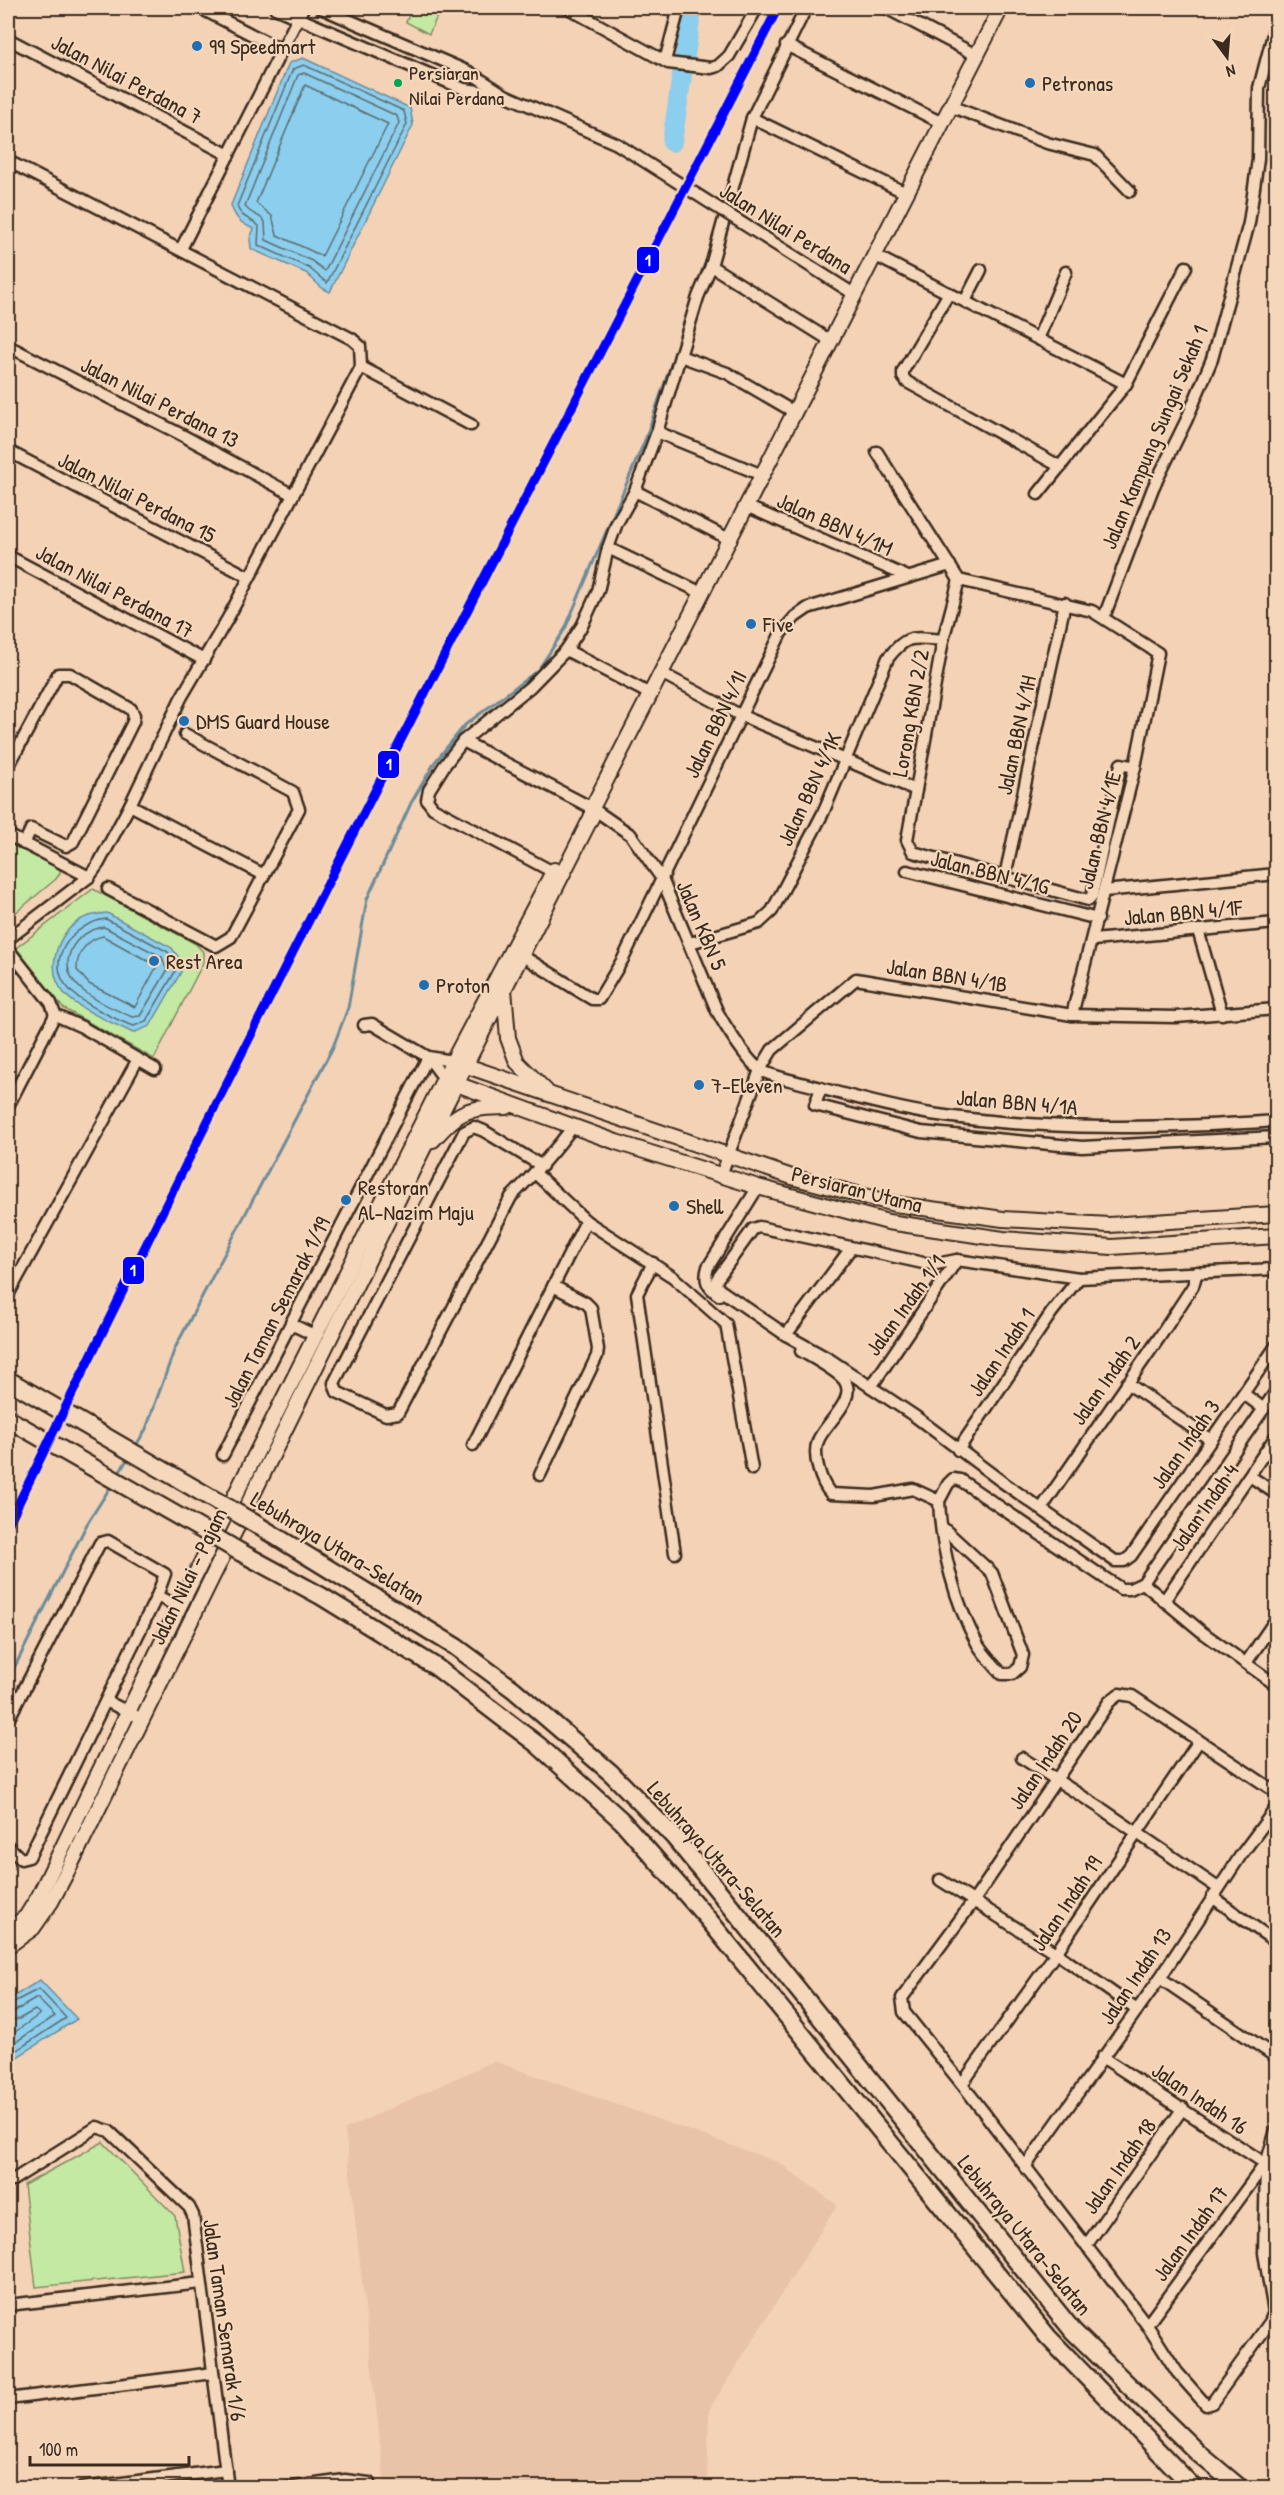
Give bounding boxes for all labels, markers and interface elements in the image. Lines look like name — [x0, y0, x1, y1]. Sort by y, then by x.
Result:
street label: Jalan Nilai Perdana 7 — [46, 27, 208, 131]
north arrow — [1197, 27, 1257, 87]
place label: 99 Speedmart — [209, 31, 316, 61]
marker: 99 Speedmart — [190, 39, 204, 53]
place label: Persiaran Nilai Perdana — [409, 59, 504, 111]
text: N — [1224, 60, 1238, 83]
place label: Petronas — [1042, 68, 1113, 98]
marker: Petronas — [1023, 76, 1037, 90]
marker: Persiaran Nilai Perdana — [392, 77, 404, 89]
street label: Jalan Nilai Perdana — [714, 175, 858, 281]
line badge: 1 — [636, 246, 660, 274]
text: 1 — [645, 249, 651, 271]
street label: Jalan Kampung Sungai Sekah 1 — [1093, 320, 1215, 554]
street label: Jalan Nilai Perdana 13 — [76, 349, 244, 455]
street label: Jalan Nilai Perdana 15 — [53, 444, 221, 550]
street label: Jalan BBN 4/1M — [772, 485, 898, 563]
street label: Jalan Nilai Perdana 17 — [31, 537, 199, 645]
place label: Five — [762, 609, 794, 639]
marker: Five — [744, 617, 758, 631]
street label: Lorong KBN 2/2 — [884, 646, 936, 779]
street label: Jalan BBN 4/1I — [676, 665, 754, 783]
street label: Jalan BBN 4/1H — [989, 673, 1043, 797]
place label: DMS Guard House — [196, 706, 330, 736]
marker: DMS Guard House — [177, 714, 191, 728]
street label: Jalan BBN 4/1K — [770, 727, 849, 851]
line badge: 1 — [377, 750, 400, 779]
text: 1 — [386, 753, 392, 775]
street label: Jalan BBN 4/1E — [1070, 768, 1128, 892]
street label: Jalan BBN 4/1G — [927, 843, 1053, 901]
street label: Jalan KBN 5 — [670, 875, 734, 975]
street label: Jalan BBN 4/1F — [1122, 892, 1244, 932]
place label: Rest Area — [166, 946, 243, 976]
street label: Jalan BBN 4/1B — [884, 951, 1010, 999]
marker: Rest Area — [147, 954, 161, 968]
place label: Proton — [436, 970, 490, 1000]
marker: Proton — [417, 978, 431, 992]
place label: 7-Eleven — [711, 1070, 783, 1100]
marker: 7-Eleven — [692, 1078, 706, 1092]
street label: Jalan BBN 4/1A — [955, 1082, 1079, 1122]
street label: Persiaran Utama — [788, 1158, 926, 1220]
place label: Restoran Al-Nazim Maju — [358, 1172, 474, 1227]
place label: Shell — [686, 1191, 724, 1221]
marker: Restoran Al-Nazim Maju — [339, 1193, 353, 1207]
marker: Shell — [667, 1199, 681, 1213]
street label: Jalan Taman Semarak 1/19 — [215, 1211, 337, 1413]
street label: Jalan Indah 1/1 — [858, 1248, 952, 1362]
line badge: 1 — [122, 1256, 145, 1285]
text: 1 — [130, 1259, 136, 1281]
street label: Jalan Indah 1 — [960, 1302, 1042, 1402]
street label: Jalan Indah 2 — [1063, 1329, 1147, 1431]
street label: Jalan Indah 3 — [1143, 1393, 1227, 1495]
street label: Jalan Indah 4 — [1163, 1457, 1245, 1557]
street label: Lebuhraya Utara–Selatan — [245, 1484, 431, 1612]
street label: Jalan Nilai - Pajam — [142, 1502, 234, 1650]
street label: Jalan Indah 20 — [1001, 1705, 1089, 1815]
street label: Lebuhraya Utara–Selatan — [641, 1774, 793, 1944]
street label: Jalan Indah 19 — [1023, 1849, 1109, 1957]
street label: Jalan Indah 13 — [1092, 1922, 1178, 2030]
street label: Jalan Indah 16 — [1146, 2055, 1254, 2141]
street label: Jalan Indah 18 — [1075, 2112, 1163, 2220]
street label: Lebuhraya Utara–Selatan — [951, 2149, 1099, 2321]
street label: Jalan Indah 17 — [1145, 2179, 1235, 2287]
street label: Jalan Taman Semarak 1/6 — [196, 2217, 254, 2423]
scale bar — [30, 2429, 189, 2467]
text: 100 m — [39, 2437, 78, 2462]

